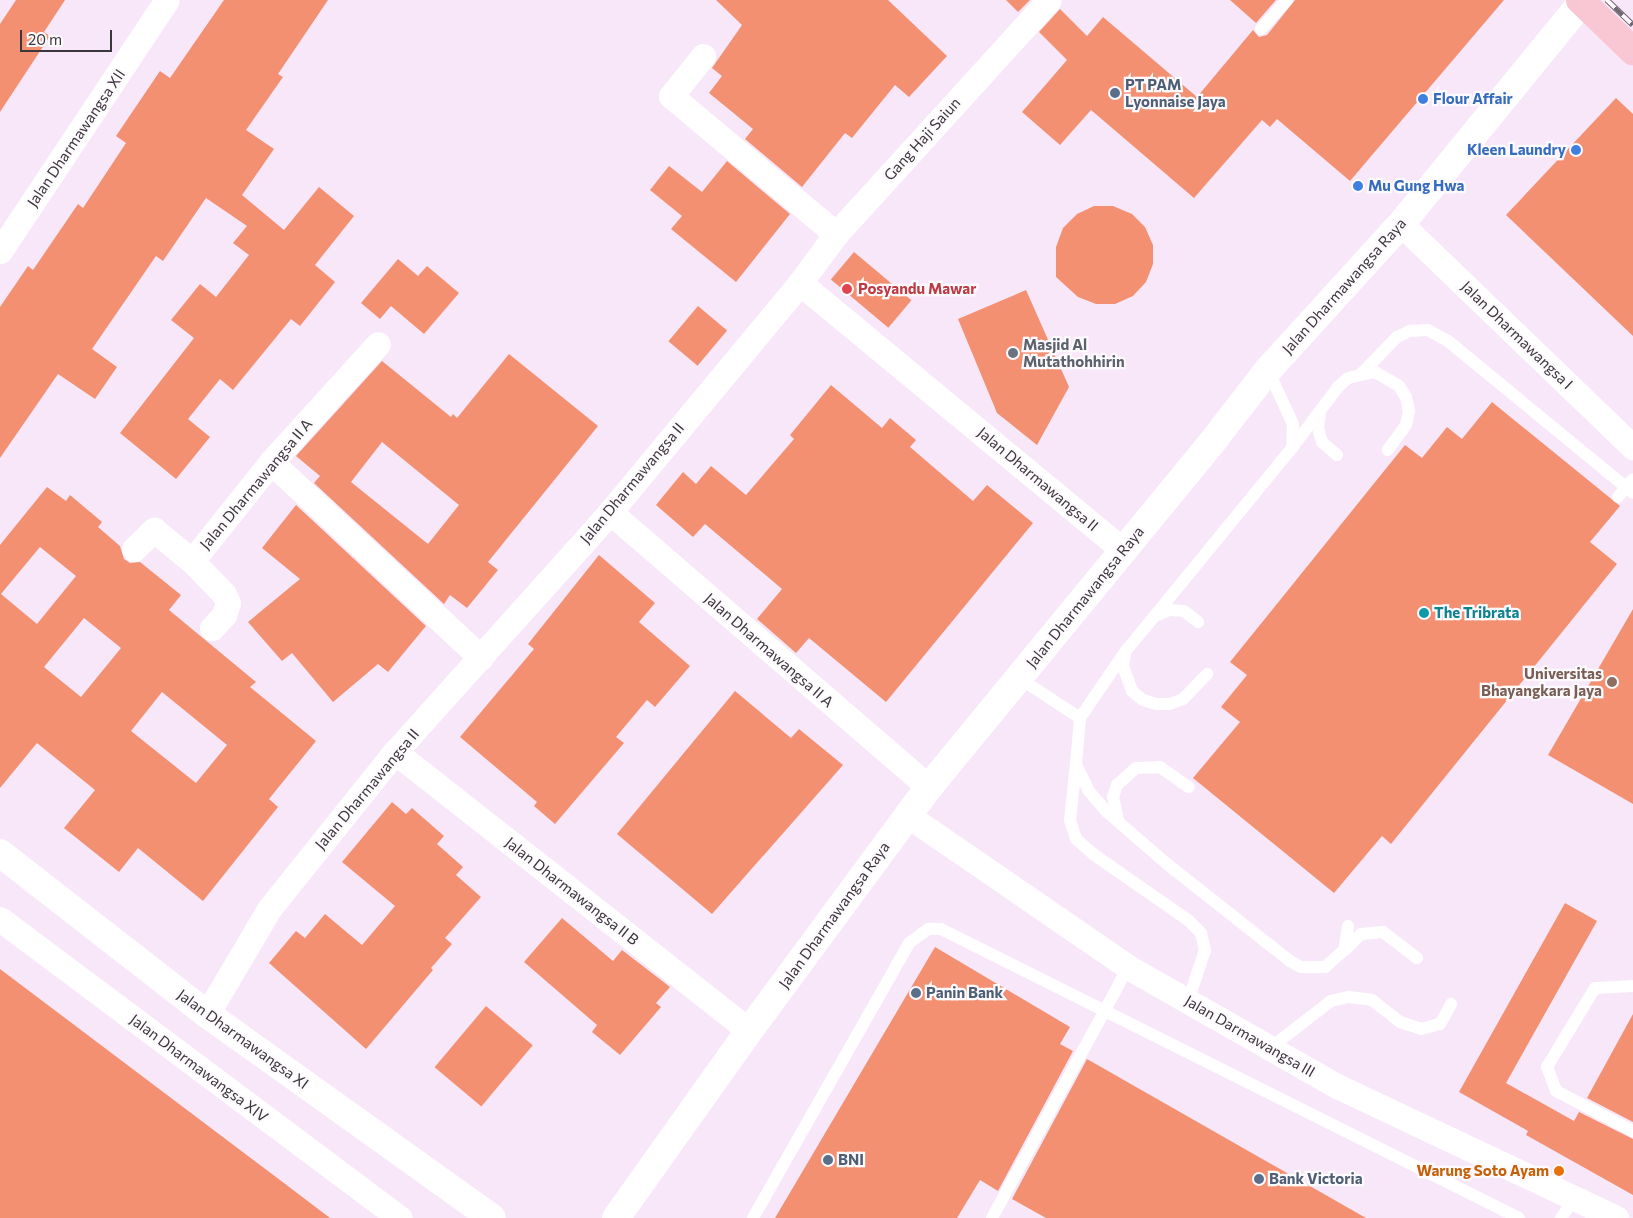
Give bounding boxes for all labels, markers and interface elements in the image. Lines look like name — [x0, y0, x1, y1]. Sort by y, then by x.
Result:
scale bar — [22, 20, 115, 52]
text: 20 m — [28, 30, 62, 48]
street label: Jalan Dharmawangsa XII — [23, 66, 129, 210]
place label: PT PAM Lyonnaise Jaya — [1125, 75, 1226, 110]
marker: PT PAM Lyonnaise Jaya — [1109, 87, 1121, 99]
place label: Flour Affair — [1433, 90, 1513, 108]
marker: Flour Affair — [1417, 93, 1429, 105]
street label: Gang Haji Saiun — [880, 94, 964, 184]
place label: Kleen Laundry — [1467, 141, 1566, 159]
marker: Kleen Laundry — [1570, 144, 1582, 156]
place label: Mu Gung Hwa — [1368, 177, 1465, 195]
marker: Mu Gung Hwa — [1352, 180, 1364, 192]
street label: Jalan Dharmawangsa Raya — [1278, 214, 1410, 358]
street label: Jalan Dharmawangsa I — [1458, 277, 1576, 393]
place label: Posyandu Mawar — [858, 280, 976, 298]
marker: Posyandu Mawar — [840, 282, 854, 296]
place label: Masjid Al Mutathohhirin — [1023, 335, 1125, 370]
marker: Masjid Al Mutathohhirin — [1007, 347, 1019, 359]
street label: Jalan Dharmawangsa II A — [196, 415, 316, 553]
street label: Jalan Dharmawangsa II — [576, 419, 688, 547]
street label: Jalan Dharmawangsa II — [974, 423, 1102, 535]
street label: Jalan Dharmawangsa Raya — [1022, 523, 1148, 671]
street label: Jalan Dharmawangsa II A — [701, 589, 837, 711]
place label: The Tribrata — [1434, 604, 1519, 622]
marker: The Tribrata — [1418, 607, 1430, 619]
place label: Universitas Bhayangkara Jaya — [1481, 664, 1602, 699]
marker: Universitas Bhayangkara Jaya — [1606, 676, 1618, 688]
street label: Jalan Dharmawangsa II — [311, 725, 423, 853]
street label: Jalan Dharmawangsa II B — [502, 833, 642, 949]
street label: Jalan Dharmawangsa Raya — [775, 838, 893, 992]
place label: Panin Bank — [926, 984, 1003, 1002]
street label: Jalan Dharmawangsa XI — [174, 985, 312, 1093]
marker: Panin Bank — [910, 987, 922, 999]
street label: Jalan Darmawangsa III — [1182, 991, 1318, 1081]
street label: Jalan Dharmawangsa XIV — [126, 1010, 272, 1126]
place label: BNI — [838, 1151, 864, 1169]
marker: BNI — [822, 1154, 834, 1166]
place label: Warung Soto Ayam — [1417, 1162, 1549, 1180]
marker: Warung Soto Ayam — [1553, 1165, 1565, 1177]
place label: Bank Victoria — [1269, 1170, 1363, 1188]
marker: Bank Victoria — [1253, 1173, 1265, 1185]

